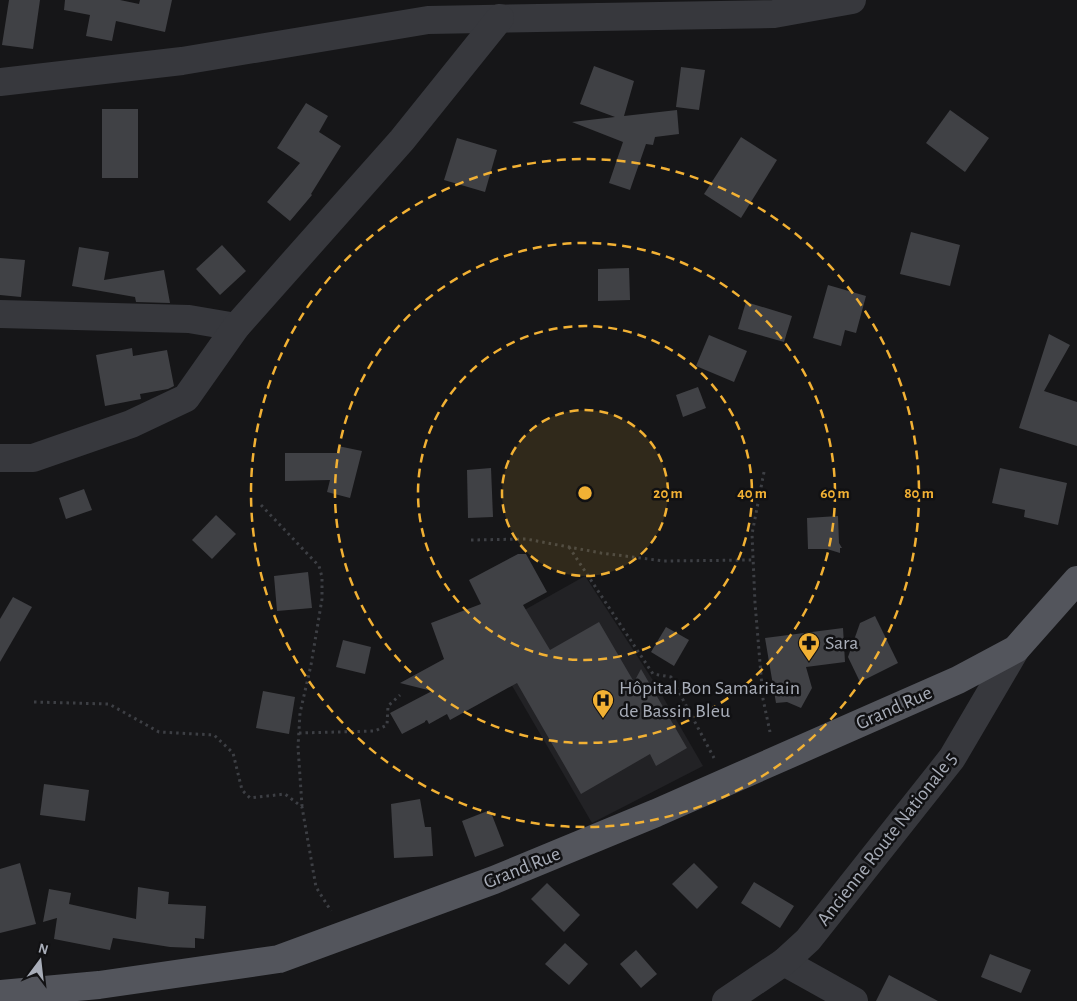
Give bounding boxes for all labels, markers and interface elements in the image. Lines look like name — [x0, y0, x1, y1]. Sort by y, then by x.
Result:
centre of rings — [576, 484, 594, 502]
text: 20 m — [653, 486, 683, 501]
text: 40 m — [737, 486, 767, 501]
text: 60 m — [820, 486, 850, 501]
text: 80 m — [904, 486, 934, 501]
pharmacy icon: Sara — [797, 631, 821, 662]
place label: Sara — [825, 633, 859, 653]
place label: Hôpital Bon Samaritain de Bassin Bleu — [619, 678, 800, 721]
street label: Grand Rue — [853, 682, 935, 734]
hospital icon: Hôpital Bon Samaritain de Bassin Bleu — [591, 688, 615, 719]
street label: Ancienne Route Nationale 5 — [813, 748, 961, 930]
street label: Grand Rue — [481, 844, 563, 892]
north arrow — [15, 936, 65, 986]
text: N — [37, 941, 50, 957]

